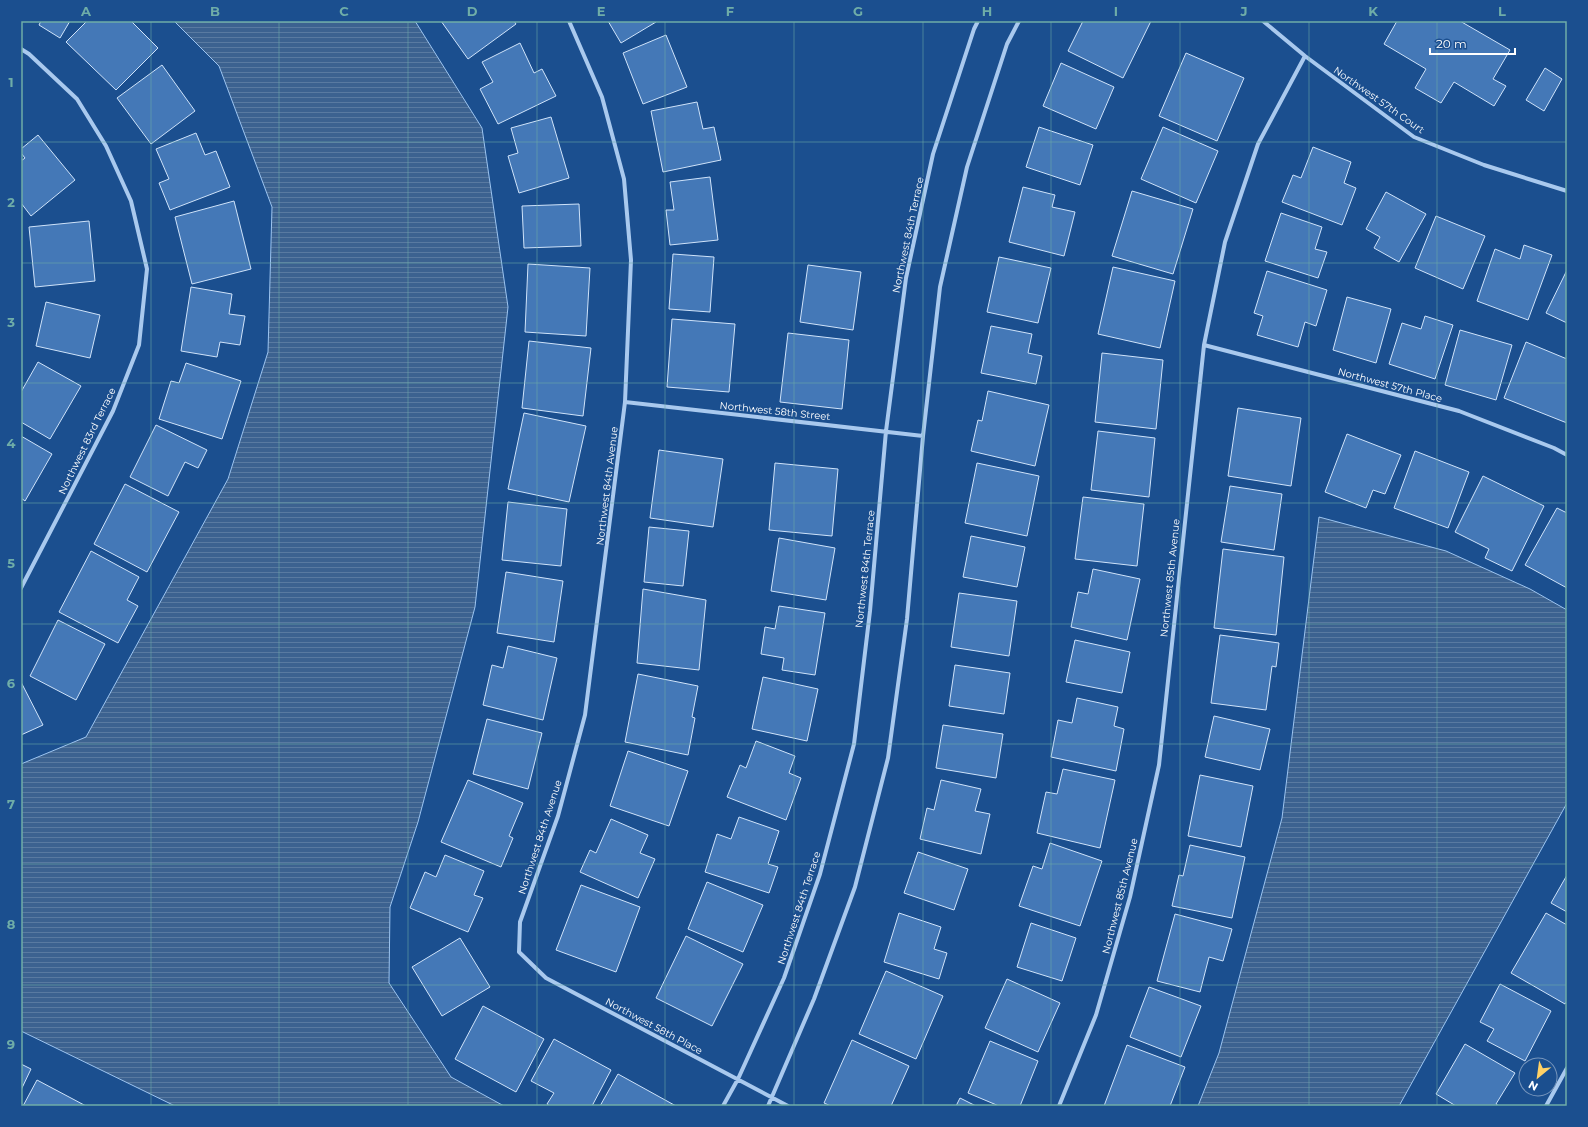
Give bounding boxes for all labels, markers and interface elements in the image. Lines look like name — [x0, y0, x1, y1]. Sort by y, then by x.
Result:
text: A — [80, 3, 92, 19]
text: B — [210, 3, 220, 19]
text: C — [339, 3, 349, 19]
text: D — [467, 3, 478, 19]
text: E — [597, 3, 606, 19]
text: F — [726, 3, 734, 19]
text: G — [853, 3, 863, 19]
text: H — [982, 3, 992, 19]
text: I — [1114, 3, 1118, 19]
text: J — [1239, 3, 1248, 19]
text: K — [1368, 3, 1378, 19]
text: L — [1498, 3, 1506, 19]
scale bar — [1430, 30, 1515, 56]
text: 20 m — [1436, 36, 1467, 51]
street label: Northwest 57th Court — [1331, 64, 1427, 136]
text: 1 — [8, 74, 14, 90]
street label: Northwest 84th Terrace — [889, 176, 927, 294]
text: 2 — [7, 194, 15, 210]
text: 3 — [6, 314, 15, 330]
street label: Northwest 57th Place — [1336, 365, 1444, 405]
street label: Northwest 83rd Terrace — [55, 386, 119, 496]
street label: Northwest 58th Street — [719, 399, 831, 423]
street label: Northwest 84th Avenue — [593, 426, 621, 546]
text: 4 — [7, 435, 16, 451]
street label: Northwest 84th Terrace — [852, 510, 878, 628]
street label: Northwest 85th Avenue — [1157, 518, 1183, 638]
text: 5 — [7, 555, 15, 571]
text: 6 — [7, 675, 16, 691]
street label: Northwest 84th Avenue — [515, 778, 565, 896]
text: 7 — [7, 796, 15, 812]
street label: Northwest 85th Avenue — [1099, 837, 1141, 955]
street label: Northwest 84th Terrace — [775, 850, 823, 966]
text: 8 — [7, 916, 16, 932]
street label: Northwest 58th Place — [603, 995, 705, 1057]
text: 9 — [7, 1036, 15, 1052]
north arrow — [1518, 1057, 1558, 1097]
text: N — [1526, 1077, 1540, 1094]

